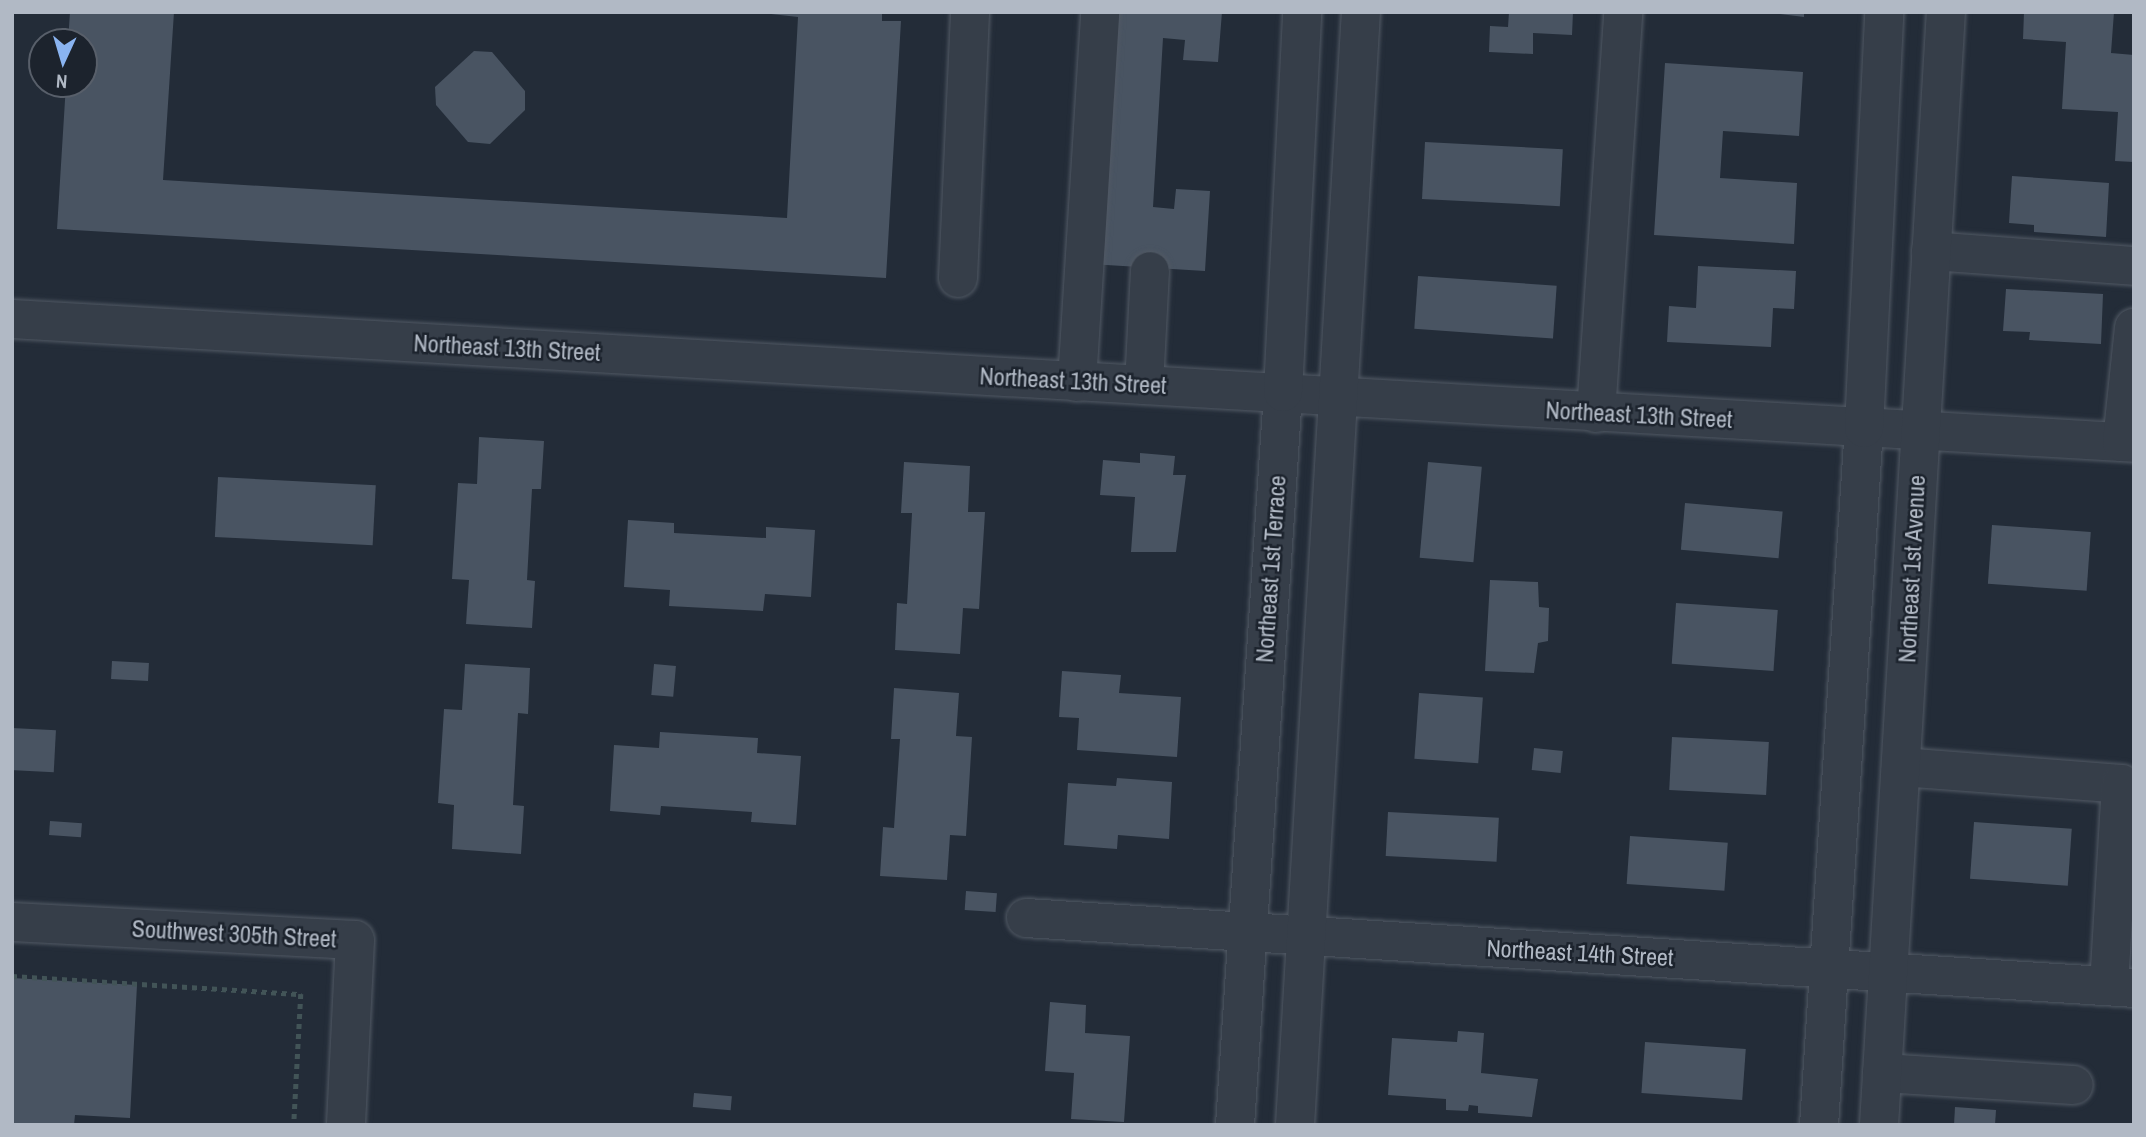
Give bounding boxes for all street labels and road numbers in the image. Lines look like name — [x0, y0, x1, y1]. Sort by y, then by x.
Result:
street label: Northeast 13th Street — [413, 329, 601, 367]
street label: Northeast 13th Street — [979, 362, 1167, 400]
street label: Northeast 13th Street — [1545, 396, 1733, 434]
street label: Northeast 1st Terrace — [1250, 474, 1292, 664]
street label: Northeast 1st Avenue — [1893, 474, 1931, 664]
street label: Southwest 305th Street — [131, 914, 337, 954]
street label: Northeast 14th Street — [1486, 934, 1674, 972]

